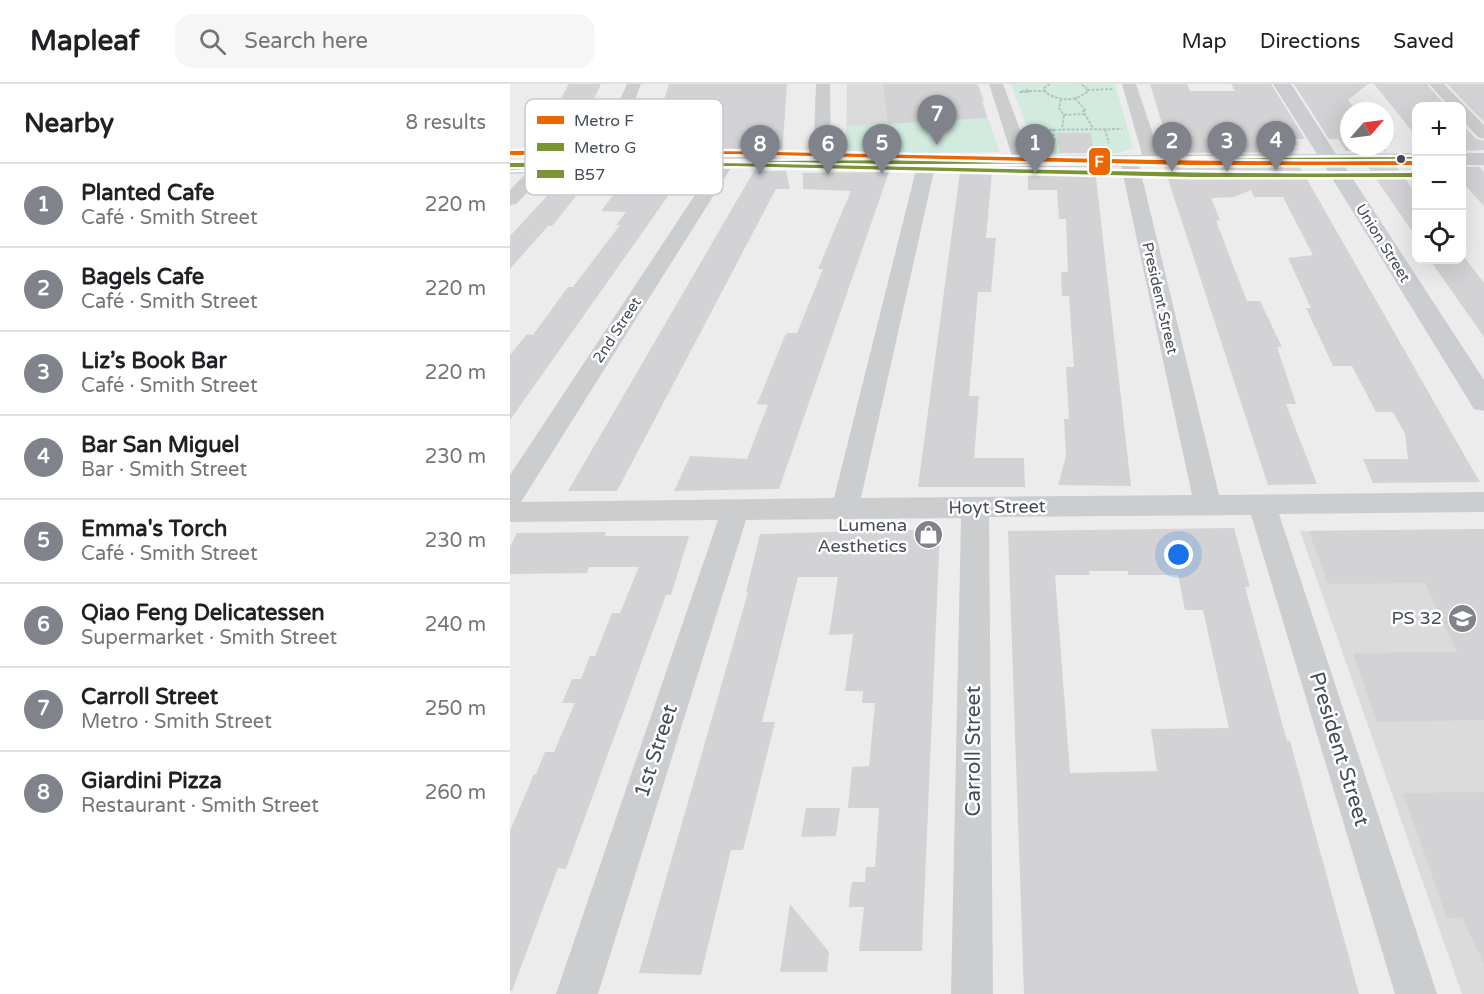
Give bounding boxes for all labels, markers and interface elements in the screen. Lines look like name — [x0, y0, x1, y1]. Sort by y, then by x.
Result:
search box — [175, 14, 595, 68]
text: Mapleaf — [30, 24, 139, 58]
icon: search — [196, 25, 229, 58]
text: Search here — [244, 28, 368, 54]
text: Map — [1181, 29, 1227, 54]
text: Directions — [1260, 29, 1360, 54]
text: Saved — [1393, 29, 1454, 54]
pin: 7 — [918, 95, 956, 145]
legend — [525, 99, 723, 195]
north arrow — [1340, 102, 1394, 156]
map controls — [1412, 102, 1466, 264]
button: + — [1412, 102, 1466, 156]
text: Nearby — [24, 108, 114, 139]
text: 8 results — [406, 111, 486, 135]
text: Metro F — [574, 111, 634, 131]
pin: 2 — [1152, 122, 1192, 172]
pin: 3 — [1208, 122, 1246, 172]
pin: 4 — [1256, 122, 1296, 171]
pin: 5 — [862, 124, 902, 174]
pin: 1 — [1016, 124, 1054, 174]
pin: 8 — [740, 126, 780, 175]
pin: 6 — [808, 126, 848, 175]
text: Metro G — [574, 138, 636, 158]
line badge: F — [1088, 147, 1111, 176]
text: F — [1094, 152, 1104, 172]
unlabelled marker — [1395, 153, 1407, 165]
button: − — [1412, 156, 1466, 210]
text: B57 — [574, 165, 605, 185]
text: Planted Cafe — [81, 180, 215, 206]
text: 1 — [37, 193, 50, 217]
text: 220 m — [425, 193, 486, 217]
street label: Union Street — [1352, 200, 1414, 286]
text: Café · Smith Street — [81, 206, 258, 230]
button: locate — [1412, 210, 1466, 264]
street label: President Street — [1138, 240, 1182, 356]
text: Bagels Cafe — [81, 264, 204, 290]
text: 2 — [37, 277, 50, 301]
text: 220 m — [425, 277, 486, 301]
text: Café · Smith Street — [81, 290, 258, 314]
street label: 2nd Street — [589, 294, 645, 366]
text: Liz’s Book Bar — [81, 348, 227, 374]
text: 3 — [37, 361, 50, 385]
text: 220 m — [425, 361, 486, 385]
text: Café · Smith Street — [81, 374, 258, 398]
text: Bar San Miguel — [81, 432, 240, 458]
text: 4 — [37, 445, 50, 469]
text: 230 m — [425, 445, 486, 469]
text: Bar · Smith Street — [81, 458, 247, 482]
street label: Hoyt Street — [948, 495, 1046, 519]
place label: Lumena Aesthetics — [817, 514, 907, 557]
text: Emma's Torch — [81, 516, 227, 542]
shop icon: Lumena Aesthetics — [912, 519, 944, 551]
text: 5 — [37, 529, 50, 553]
text: 230 m — [425, 529, 486, 553]
your location — [1164, 540, 1193, 569]
text: Café · Smith Street — [81, 542, 258, 566]
text: Qiao Feng Delicatessen — [81, 600, 325, 626]
school or university icon: PS 32 — [1447, 602, 1479, 634]
place label: PS 32 — [1392, 607, 1442, 629]
text: 6 — [37, 613, 50, 637]
text: 240 m — [425, 613, 486, 637]
text: Supermarket · Smith Street — [81, 626, 337, 650]
street label: President Street — [1304, 669, 1374, 829]
text: Carroll Street — [81, 684, 218, 710]
street label: Carroll Street — [961, 686, 986, 816]
text: 7 — [37, 697, 50, 721]
text: 250 m — [425, 697, 486, 721]
street label: 1st Street — [629, 701, 683, 801]
text: Metro · Smith Street — [81, 710, 272, 734]
text: Giardini Pizza — [81, 768, 222, 794]
text: 8 — [37, 781, 50, 805]
text: 260 m — [425, 781, 486, 805]
text: Restaurant · Smith Street — [81, 794, 319, 818]

